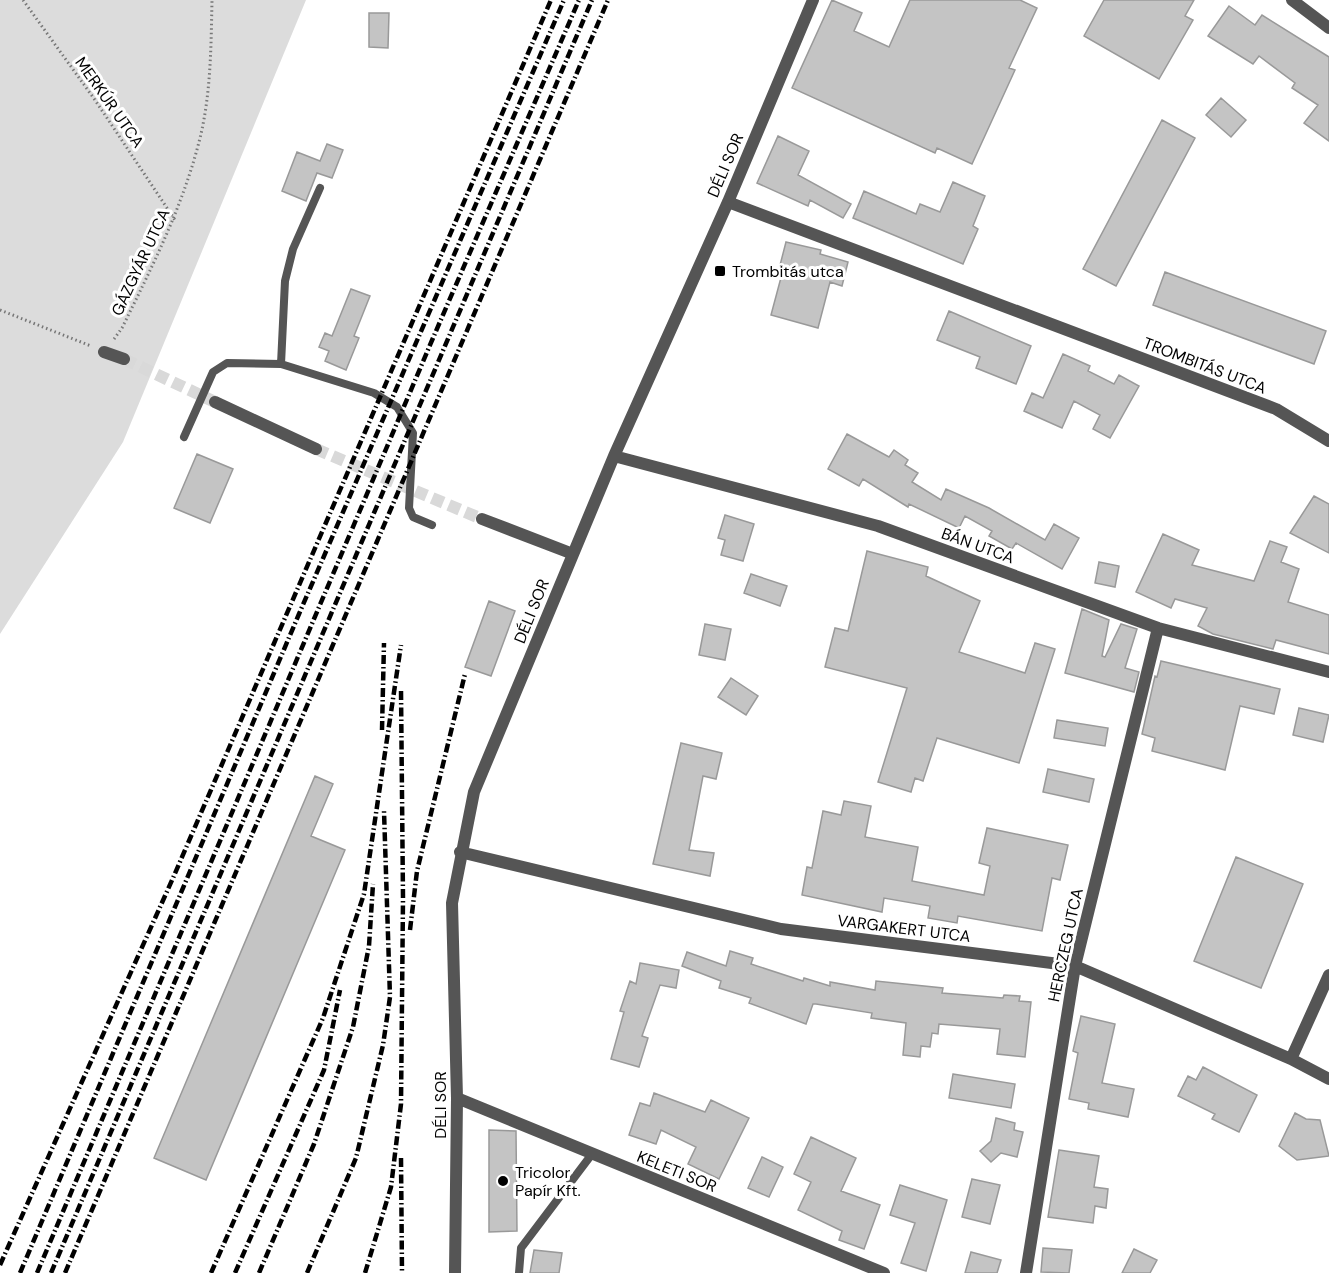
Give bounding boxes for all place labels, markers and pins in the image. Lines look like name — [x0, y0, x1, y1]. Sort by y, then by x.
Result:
place label: Trombitás utca — [732, 261, 844, 282]
marker: Trombitás utca — [713, 264, 727, 278]
place label: Tricolor Papír Kft. — [515, 1162, 581, 1201]
marker: Tricolor Papír Kft. — [496, 1174, 510, 1188]

